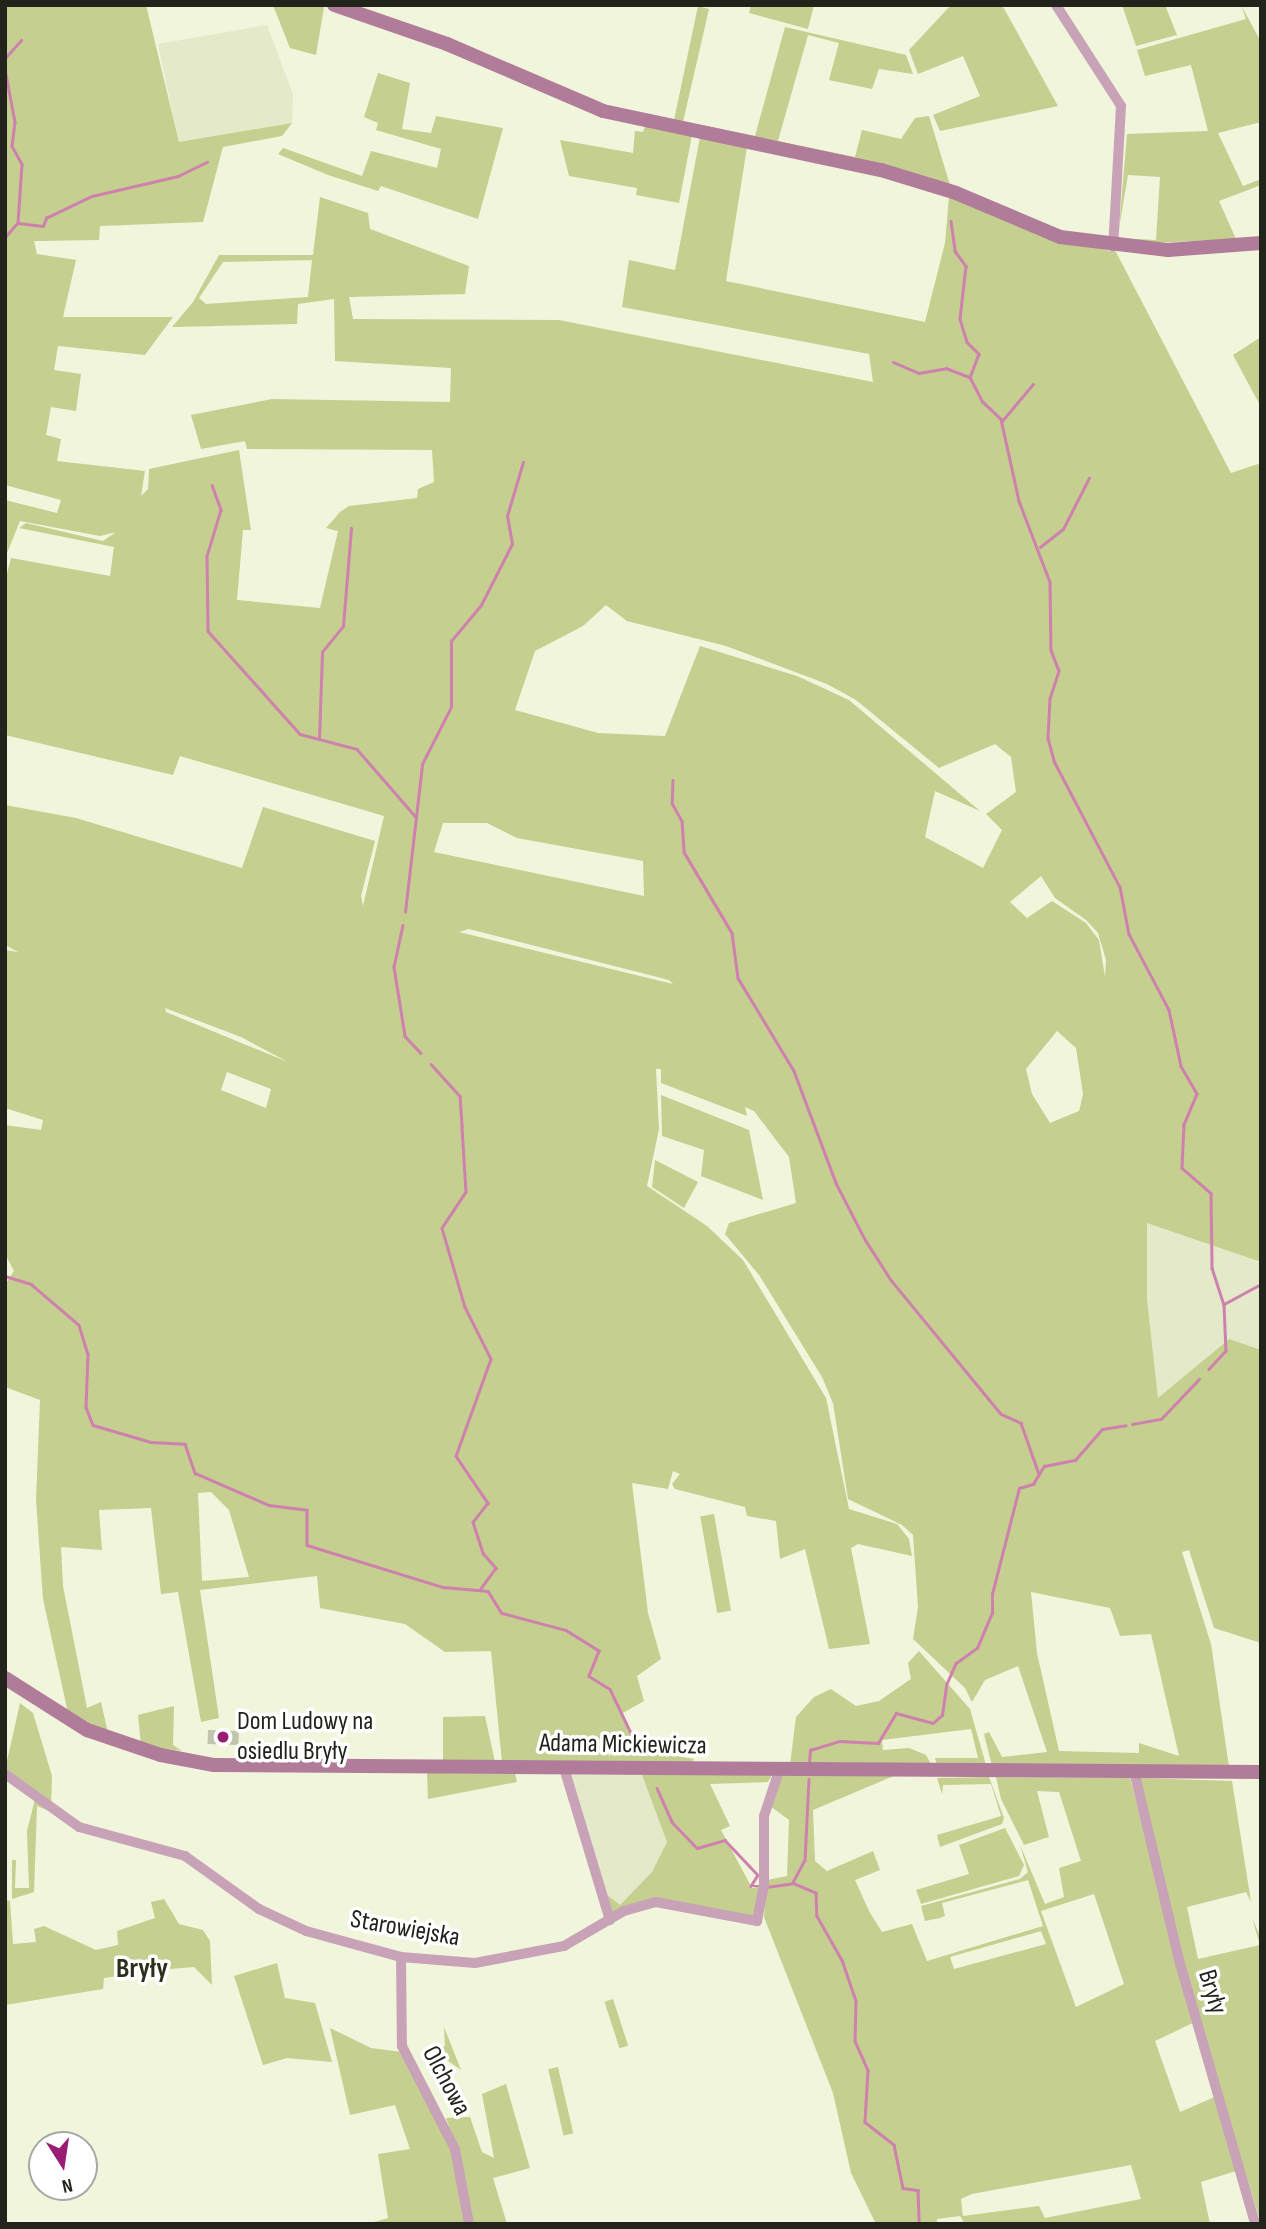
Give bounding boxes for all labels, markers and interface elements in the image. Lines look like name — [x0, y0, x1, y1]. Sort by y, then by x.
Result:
place label: Dom Ludowy na osiedlu Bryły — [237, 1706, 373, 1768]
street label: Adama Mickiewicza — [539, 1728, 707, 1762]
marker: Dom Ludowy na osiedlu Bryły — [215, 1729, 231, 1745]
street label: Starowiejska — [348, 1904, 462, 1954]
district label: Bryły — [116, 1952, 168, 1986]
street label: Bryły — [1191, 1966, 1233, 2018]
street label: Olchowa — [415, 2041, 477, 2121]
north arrow — [28, 2131, 98, 2201]
text: N — [60, 2173, 74, 2197]

